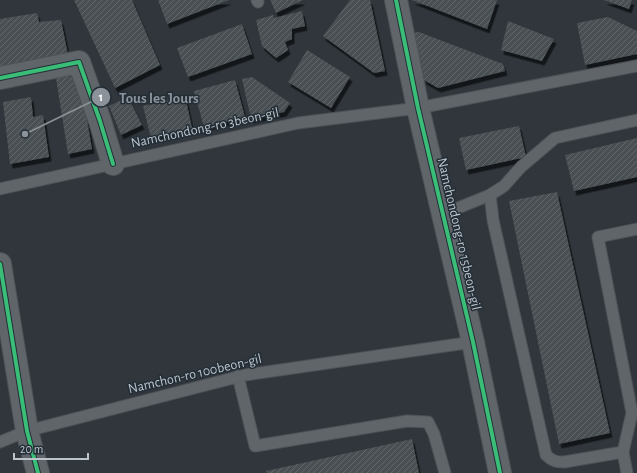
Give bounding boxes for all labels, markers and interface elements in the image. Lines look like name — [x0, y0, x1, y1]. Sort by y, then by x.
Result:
callout: Tous les Jours — [91, 84, 207, 111]
text: 1 — [99, 91, 103, 103]
text: Tous les Jours — [119, 91, 199, 106]
street label: Namchondong-ro 3beon-gil — [130, 105, 280, 151]
street label: Namchondong-ro 15beon-gil — [435, 157, 483, 311]
street label: Namchon-ro 100beon-gil — [127, 352, 263, 396]
scale bar — [14, 435, 88, 461]
text: 20 m — [20, 443, 43, 455]

